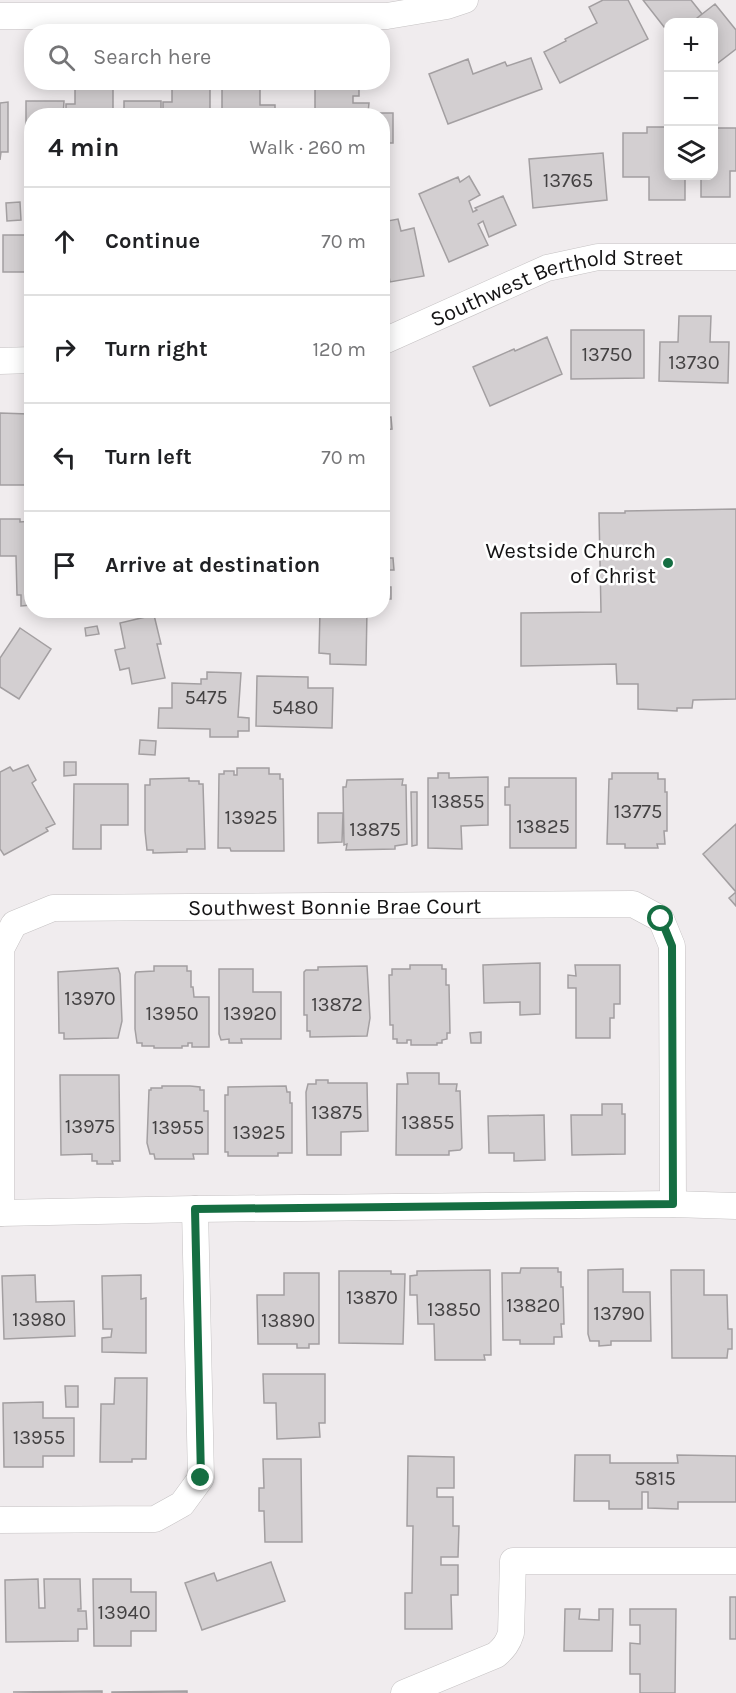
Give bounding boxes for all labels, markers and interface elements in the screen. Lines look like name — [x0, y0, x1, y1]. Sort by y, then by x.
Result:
map controls — [664, 18, 718, 180]
button: + — [664, 18, 718, 72]
search box — [24, 24, 390, 90]
icon: search — [45, 41, 78, 74]
text: Search here — [93, 44, 211, 70]
button: − — [664, 72, 718, 126]
button: layers — [664, 126, 718, 180]
text: 4 min — [48, 132, 119, 163]
text: Walk · 260 m — [249, 136, 366, 159]
house number: 13765 — [543, 169, 593, 192]
icon: ahead — [48, 225, 81, 258]
text: Continue — [105, 228, 200, 254]
text: 70 m — [321, 230, 366, 253]
street label: Southwest Berthold Street — [426, 245, 683, 333]
icon: right — [48, 333, 81, 366]
text: Turn right — [105, 336, 208, 362]
text: 120 m — [312, 338, 366, 361]
house number: 13750 — [582, 343, 632, 366]
house number: 13730 — [668, 351, 720, 374]
icon: left — [48, 441, 81, 474]
text: Turn left — [105, 444, 192, 470]
text: 70 m — [321, 446, 366, 469]
place label: Westside Church of Christ — [486, 538, 656, 589]
icon: arrive — [48, 549, 81, 582]
text: Arrive at destination — [105, 552, 320, 578]
marker: Westside Church of Christ — [661, 556, 675, 570]
house number: 5475 — [184, 686, 228, 709]
house number: 5480 — [272, 696, 318, 719]
house number: 13855 — [431, 790, 485, 813]
house number: 13775 — [614, 800, 662, 823]
house number: 13925 — [225, 806, 277, 829]
house number: 13825 — [516, 815, 570, 838]
house number: 13875 — [349, 818, 401, 841]
street label: Southwest Bonnie Brae Court — [188, 893, 481, 921]
route start — [647, 905, 673, 931]
house number: 13970 — [64, 987, 116, 1010]
house number: 13872 — [311, 993, 363, 1016]
house number: 13950 — [145, 1002, 199, 1025]
house number: 13920 — [223, 1002, 277, 1025]
house number: 13875 — [311, 1101, 363, 1124]
house number: 13855 — [401, 1111, 455, 1134]
house number: 13975 — [65, 1115, 115, 1138]
house number: 13955 — [152, 1116, 204, 1139]
house number: 13925 — [233, 1121, 285, 1144]
house number: 13870 — [346, 1286, 398, 1309]
house number: 13820 — [506, 1294, 560, 1317]
house number: 13850 — [427, 1298, 481, 1321]
house number: 13790 — [593, 1302, 645, 1325]
house number: 13980 — [12, 1308, 66, 1331]
house number: 13890 — [261, 1309, 315, 1332]
house number: 13955 — [13, 1426, 65, 1449]
route end — [187, 1464, 213, 1490]
house number: 5815 — [634, 1467, 676, 1490]
house number: 13940 — [97, 1601, 151, 1624]

